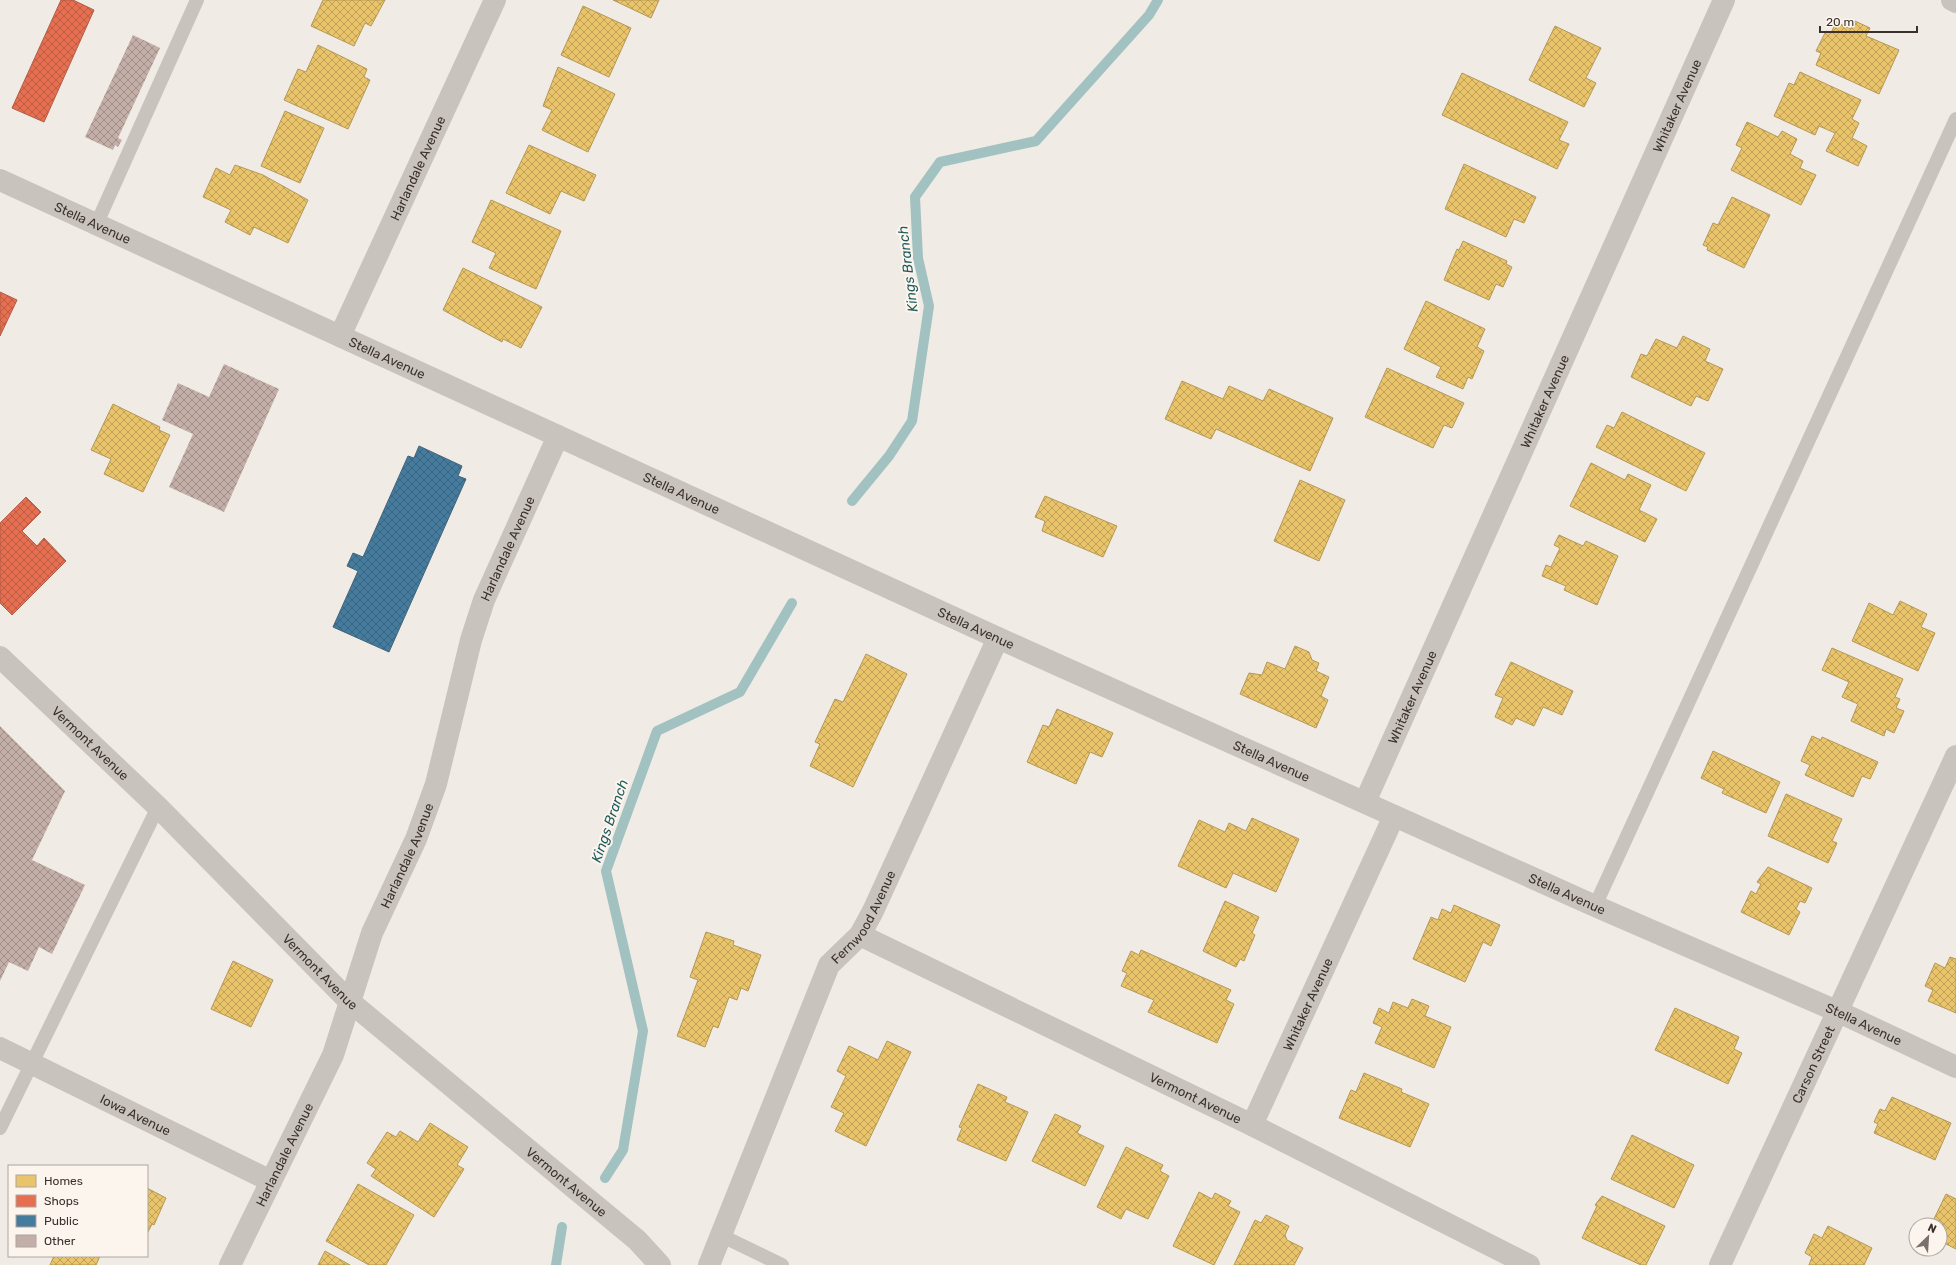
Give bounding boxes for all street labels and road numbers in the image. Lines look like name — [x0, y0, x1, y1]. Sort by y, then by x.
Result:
street label: Whitaker Avenue — [1649, 57, 1704, 155]
street label: Harlandale Avenue — [387, 113, 448, 223]
street label: Stella Avenue — [52, 199, 133, 247]
street label: Stella Avenue — [347, 334, 428, 382]
street label: Whitaker Avenue — [1517, 352, 1572, 450]
street label: Stella Avenue — [641, 469, 722, 517]
street label: Harlandale Avenue — [477, 494, 537, 603]
street label: Stella Avenue — [936, 604, 1017, 652]
street label: Whitaker Avenue — [1385, 648, 1439, 746]
street label: Vermont Avenue — [49, 703, 132, 783]
street label: Stella Avenue — [1231, 737, 1312, 785]
street label: Harlandale Avenue — [377, 801, 436, 911]
street label: Fernwood Avenue — [828, 868, 898, 967]
street label: Stella Avenue — [1527, 870, 1608, 917]
street label: Vermont Avenue — [280, 931, 361, 1013]
street label: Whitaker Avenue — [1280, 955, 1335, 1053]
street label: Stella Avenue — [1823, 1000, 1904, 1048]
street label: Carson Street — [1789, 1023, 1837, 1106]
street label: Vermont Avenue — [1147, 1069, 1244, 1126]
street label: Iowa Avenue — [98, 1091, 173, 1138]
street label: Harlandale Avenue — [252, 1100, 316, 1209]
street label: Vermont Avenue — [523, 1144, 610, 1219]

